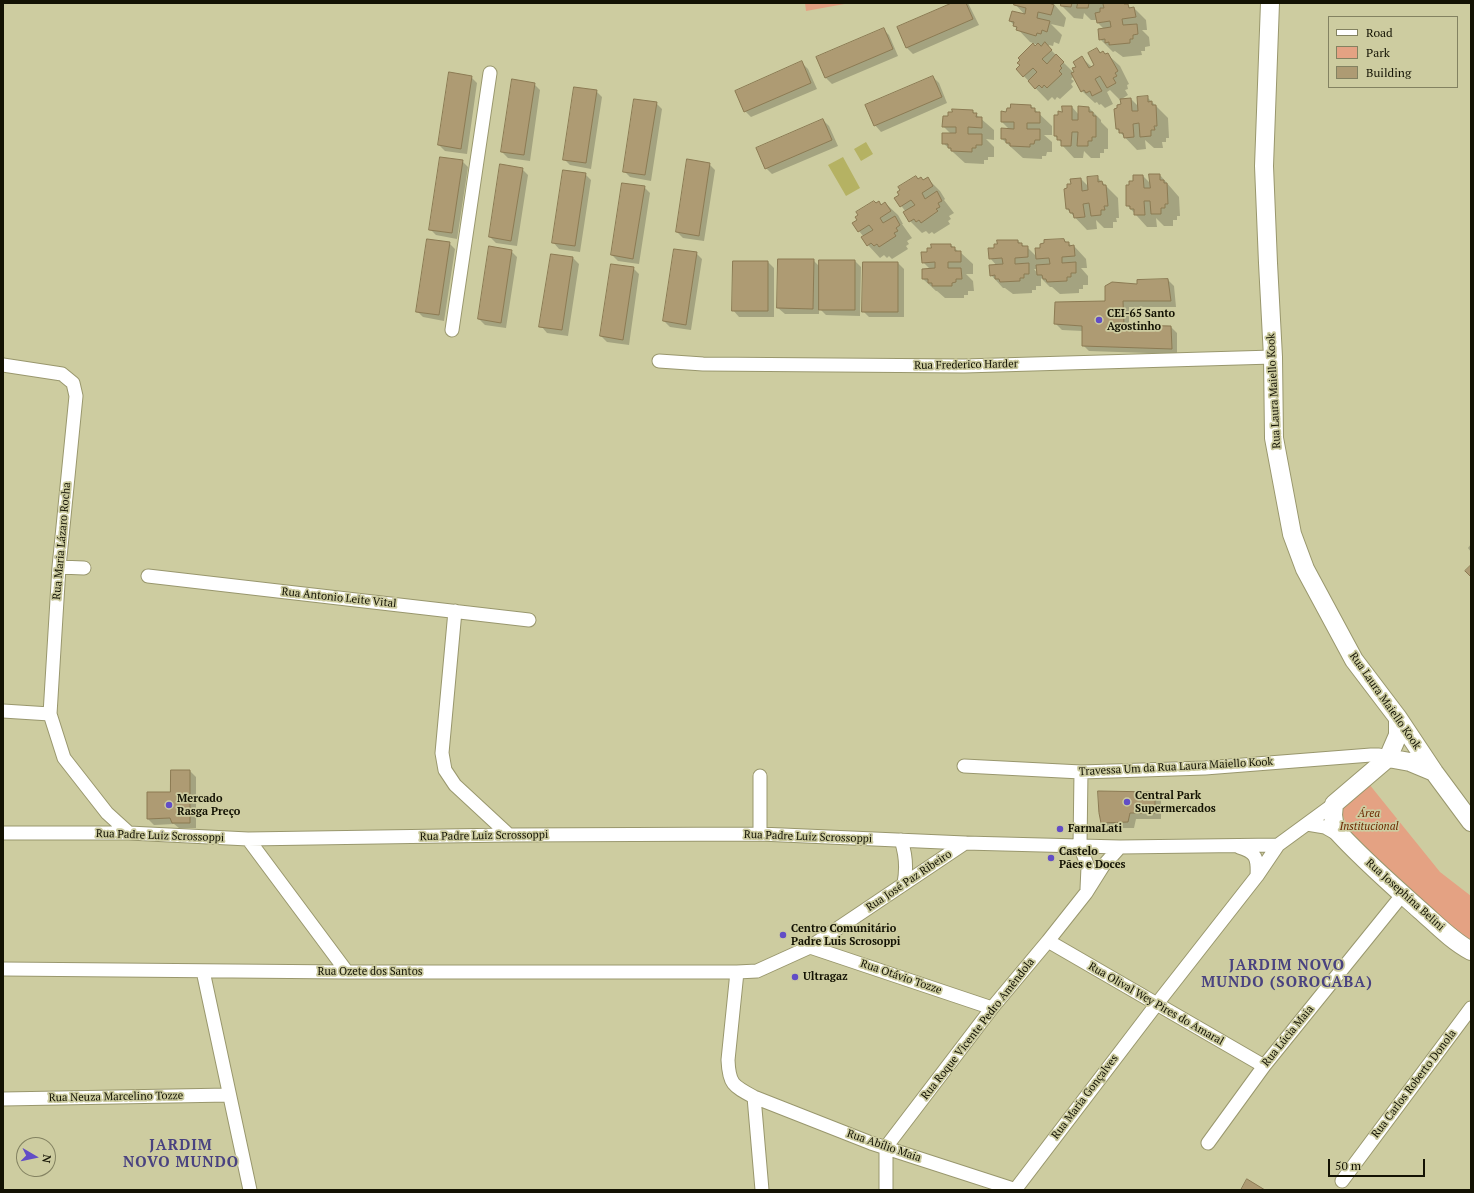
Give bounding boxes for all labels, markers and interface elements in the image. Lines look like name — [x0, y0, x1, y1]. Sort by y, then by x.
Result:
legend — [1328, 16, 1458, 88]
text: Road — [1366, 25, 1393, 40]
text: Park — [1366, 45, 1390, 60]
text: Building — [1366, 65, 1411, 80]
place label: CEI-65 Santo Agostinho — [1107, 307, 1175, 333]
marker: CEI-65 Santo Agostinho — [1094, 315, 1104, 325]
street label: Rua Laura Maiello Kook — [1264, 333, 1284, 449]
street label: Rua Frederico Harder — [914, 357, 1018, 373]
street label: Rua Maria Lázaro Rocha — [50, 482, 74, 600]
street label: Rua Antonio Leite Vital — [281, 585, 397, 611]
street label: Rua Laura Maiello Kook — [1346, 650, 1424, 752]
street label: Travessa Um da Rua Laura Maiello Kook — [1079, 755, 1273, 779]
place label: Central Park Supermercados — [1135, 789, 1216, 815]
place label: Mercado Rasga Preço — [177, 792, 240, 818]
marker: Central Park Supermercados — [1122, 797, 1132, 807]
marker: Mercado Rasga Preço — [164, 800, 174, 810]
park label: Área Institucional — [1339, 807, 1399, 833]
place label: FarmaLati — [1068, 822, 1122, 836]
marker: FarmaLati — [1055, 824, 1065, 834]
street label: Rua Padre Luiz Scrossoppi — [96, 827, 224, 845]
street label: Rua Padre Luiz Scrossoppi — [420, 828, 548, 844]
street label: Rua Padre Luiz Scrossoppi — [744, 828, 872, 846]
place label: Castelo Pães e Doces — [1059, 845, 1126, 871]
street label: Rua José Paz Ribeiro — [864, 848, 954, 914]
marker: Castelo Pães e Doces — [1046, 853, 1056, 863]
street label: Rua Josephina Belini — [1363, 856, 1447, 934]
place label: Centro Comunitário Padre Luis Scrosoppi — [791, 922, 900, 948]
marker: Centro Comunitário Padre Luis Scrosoppi — [778, 930, 788, 940]
street label: Rua Roque Vicente Pedro Amêndola — [919, 956, 1037, 1102]
street label: Rua Otávio Tozze — [859, 957, 943, 997]
district label: JARDIM NOVO MUNDO (SOROCABA) — [1201, 957, 1373, 992]
street label: Rua Olival Wey Pires do Amaral — [1086, 960, 1226, 1048]
street label: Rua Ozete dos Santos — [317, 965, 423, 979]
place label: Ultragaz — [803, 970, 848, 984]
marker: Ultragaz — [790, 972, 800, 982]
street label: Rua Lúcia Maia — [1259, 1003, 1317, 1069]
street label: Rua Carlos Roberto Donola — [1369, 1027, 1459, 1141]
street label: Rua Maria Gonçalves — [1049, 1052, 1121, 1142]
street label: Rua Neuza Marcelino Tozze — [49, 1089, 183, 1105]
street label: Rua Abílio Maia — [845, 1127, 923, 1165]
north arrow — [16, 1137, 56, 1177]
district label: JARDIM NOVO MUNDO — [123, 1137, 239, 1172]
scale bar — [1330, 1151, 1427, 1177]
text: N — [39, 1154, 54, 1164]
text: 50 m — [1335, 1158, 1361, 1173]

